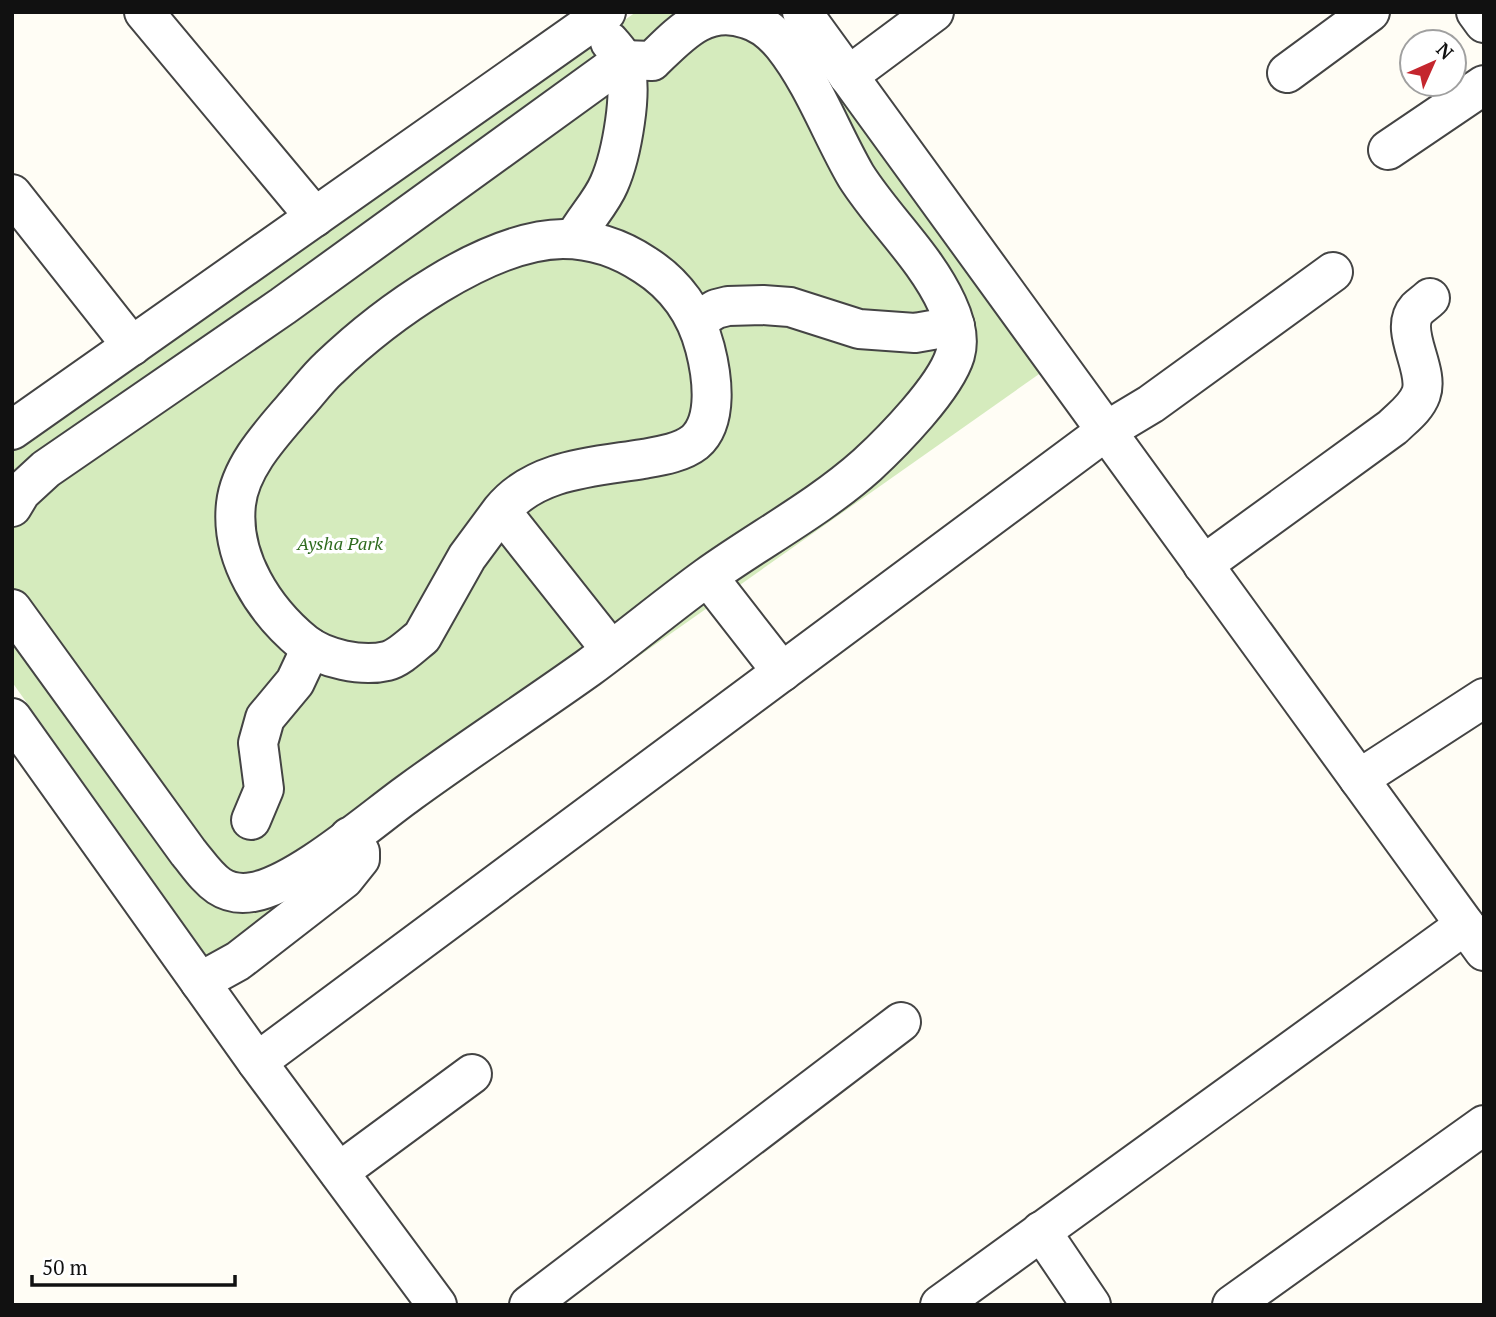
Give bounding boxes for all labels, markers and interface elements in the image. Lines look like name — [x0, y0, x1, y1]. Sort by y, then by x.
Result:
north arrow — [1398, 28, 1468, 98]
text: N — [1431, 37, 1460, 65]
park label: Aysha Park — [296, 531, 383, 555]
scale bar — [32, 1244, 234, 1288]
text: 50 m — [42, 1253, 88, 1281]

